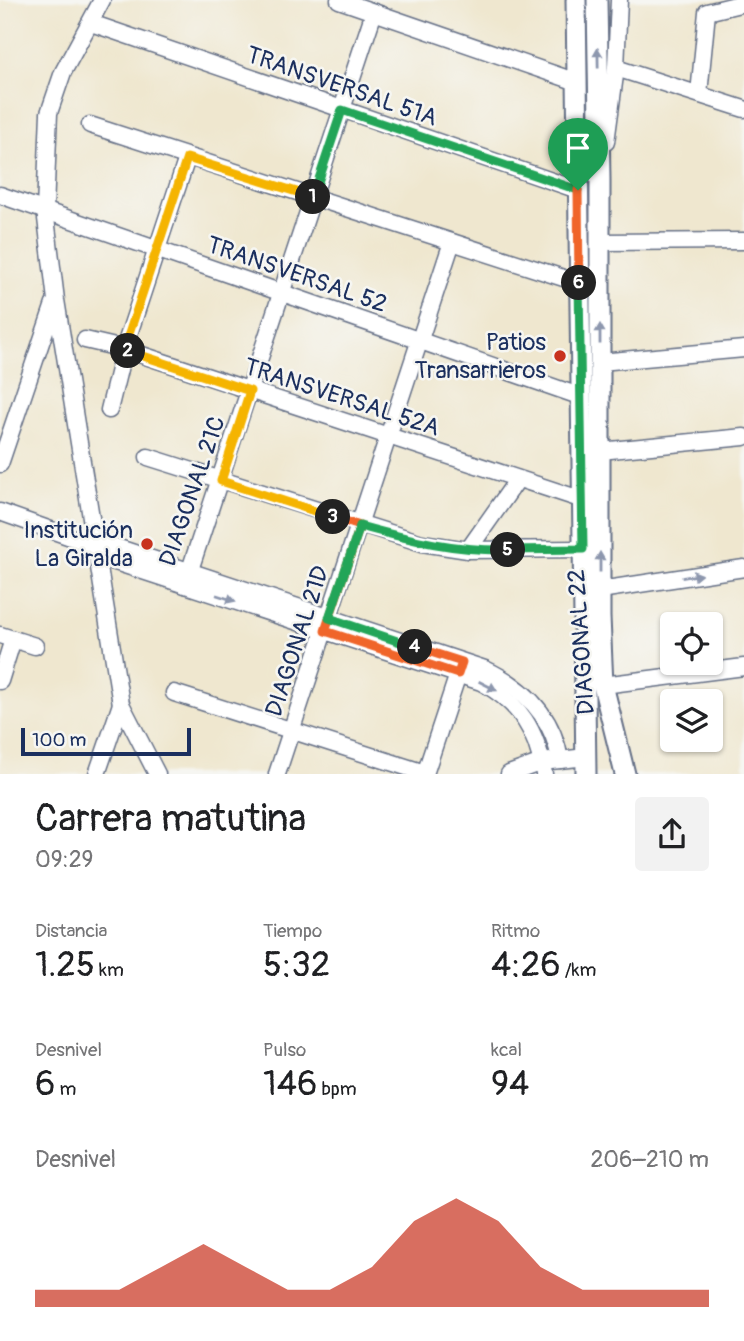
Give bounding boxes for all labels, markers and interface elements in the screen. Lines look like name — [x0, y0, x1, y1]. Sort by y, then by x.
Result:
street label: TRANSVERSAL 51A — [243, 40, 441, 133]
one-way arrow — [592, 46, 603, 68]
pin — [548, 118, 608, 190]
icon: arrive — [559, 129, 597, 167]
pin: 1 — [296, 180, 330, 214]
text: 1 — [309, 184, 316, 208]
street label: TRANSVERSAL 52 — [203, 230, 391, 319]
pin: 6 — [562, 266, 596, 300]
text: 6 — [573, 270, 584, 294]
one-way arrow — [594, 323, 606, 345]
place label: Patios Transarrieros — [414, 328, 546, 385]
pin: 2 — [110, 334, 146, 368]
text: 2 — [122, 338, 133, 362]
marker: Patios Transarrieros — [552, 348, 568, 364]
street label: TRANSVERSAL 52A — [240, 352, 443, 443]
street label: DIAGONAL 21C — [153, 412, 232, 570]
pin: 3 — [316, 500, 350, 534]
text: 3 — [327, 504, 338, 528]
place label: Institución La Giralda — [24, 516, 133, 573]
pin: 5 — [490, 532, 526, 568]
marker: Institución La Giralda — [139, 536, 155, 552]
text: 5 — [502, 537, 513, 561]
one-way arrow — [594, 550, 606, 572]
street label: DIAGONAL 21D — [259, 562, 336, 720]
street label: DIAGONAL 22 — [562, 568, 601, 716]
one-way arrow — [681, 571, 703, 582]
one-way arrow — [215, 593, 236, 604]
map controls — [660, 612, 723, 752]
button: locate — [660, 612, 723, 675]
pin: 4 — [398, 630, 432, 664]
text: 4 — [409, 634, 420, 658]
one-way arrow — [478, 680, 498, 691]
button: layers — [660, 689, 723, 752]
scale bar — [21, 725, 191, 757]
text: 100 m — [32, 728, 86, 752]
text: Carrera matutina — [35, 795, 306, 843]
button: share — [635, 797, 709, 871]
text: 09:29 — [35, 845, 93, 874]
text: Distancia — [35, 919, 107, 943]
text: Tiempo — [263, 919, 322, 943]
text: Ritmo — [491, 919, 540, 943]
text: 1.25 — [35, 943, 95, 987]
text: 5:32 — [263, 943, 330, 987]
text: 4:26 — [491, 943, 561, 987]
text: km — [95, 958, 124, 982]
text: /km — [561, 958, 596, 982]
text: Desnivel — [35, 1038, 102, 1062]
text: Pulso — [263, 1038, 306, 1062]
text: kcal — [491, 1038, 522, 1062]
text: 6 — [35, 1062, 55, 1106]
text: 146 — [263, 1062, 317, 1106]
text: 94 — [491, 1062, 529, 1106]
text: m — [55, 1077, 76, 1101]
text: bpm — [317, 1077, 357, 1101]
text: Desnivel — [35, 1145, 116, 1174]
text: 206–210 m — [591, 1145, 709, 1174]

